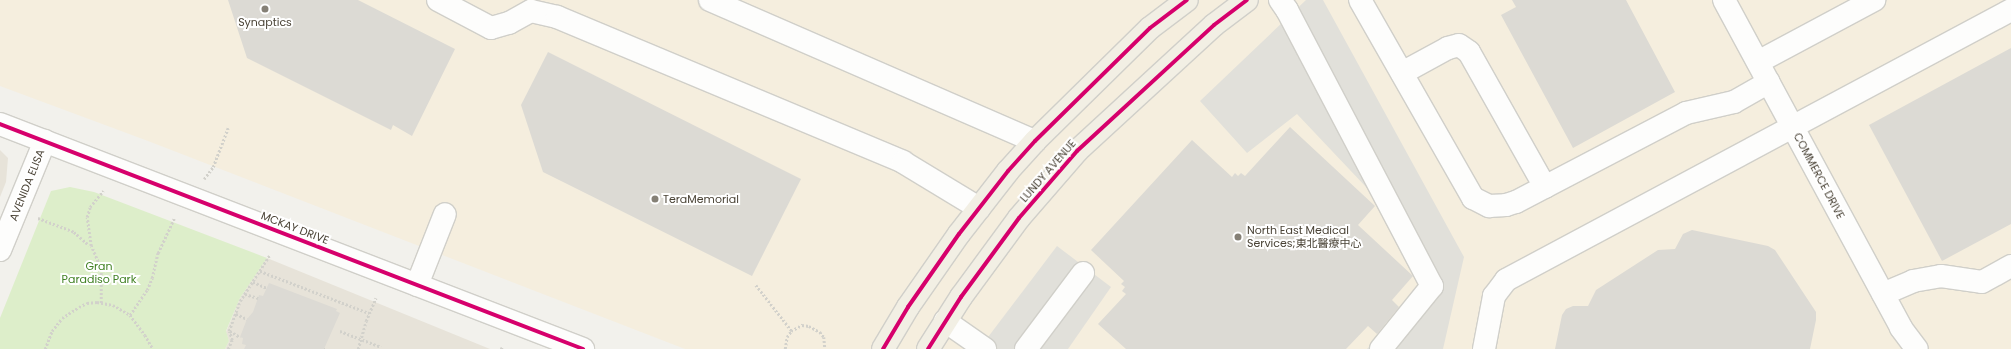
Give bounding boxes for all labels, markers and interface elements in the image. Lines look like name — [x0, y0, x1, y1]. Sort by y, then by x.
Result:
marker: Synaptics — [260, 4, 270, 14]
place label: Synaptics — [238, 15, 292, 29]
street label: COMMERCE DRIVE — [1791, 131, 1847, 221]
street label: LUNDY AVENUE — [1017, 137, 1079, 205]
street label: AVENIDA ELISA — [7, 147, 47, 223]
place label: TeraMemorial — [663, 192, 739, 206]
marker: TeraMemorial — [650, 194, 660, 204]
street label: MCKAY DRIVE — [259, 209, 331, 247]
place label: North East Medical Services;東北醫療中心 — [1247, 224, 1361, 250]
marker: North East Medical Services;東北醫療中心 — [1232, 231, 1244, 243]
park label: Gran Paradiso Park — [62, 260, 136, 286]

